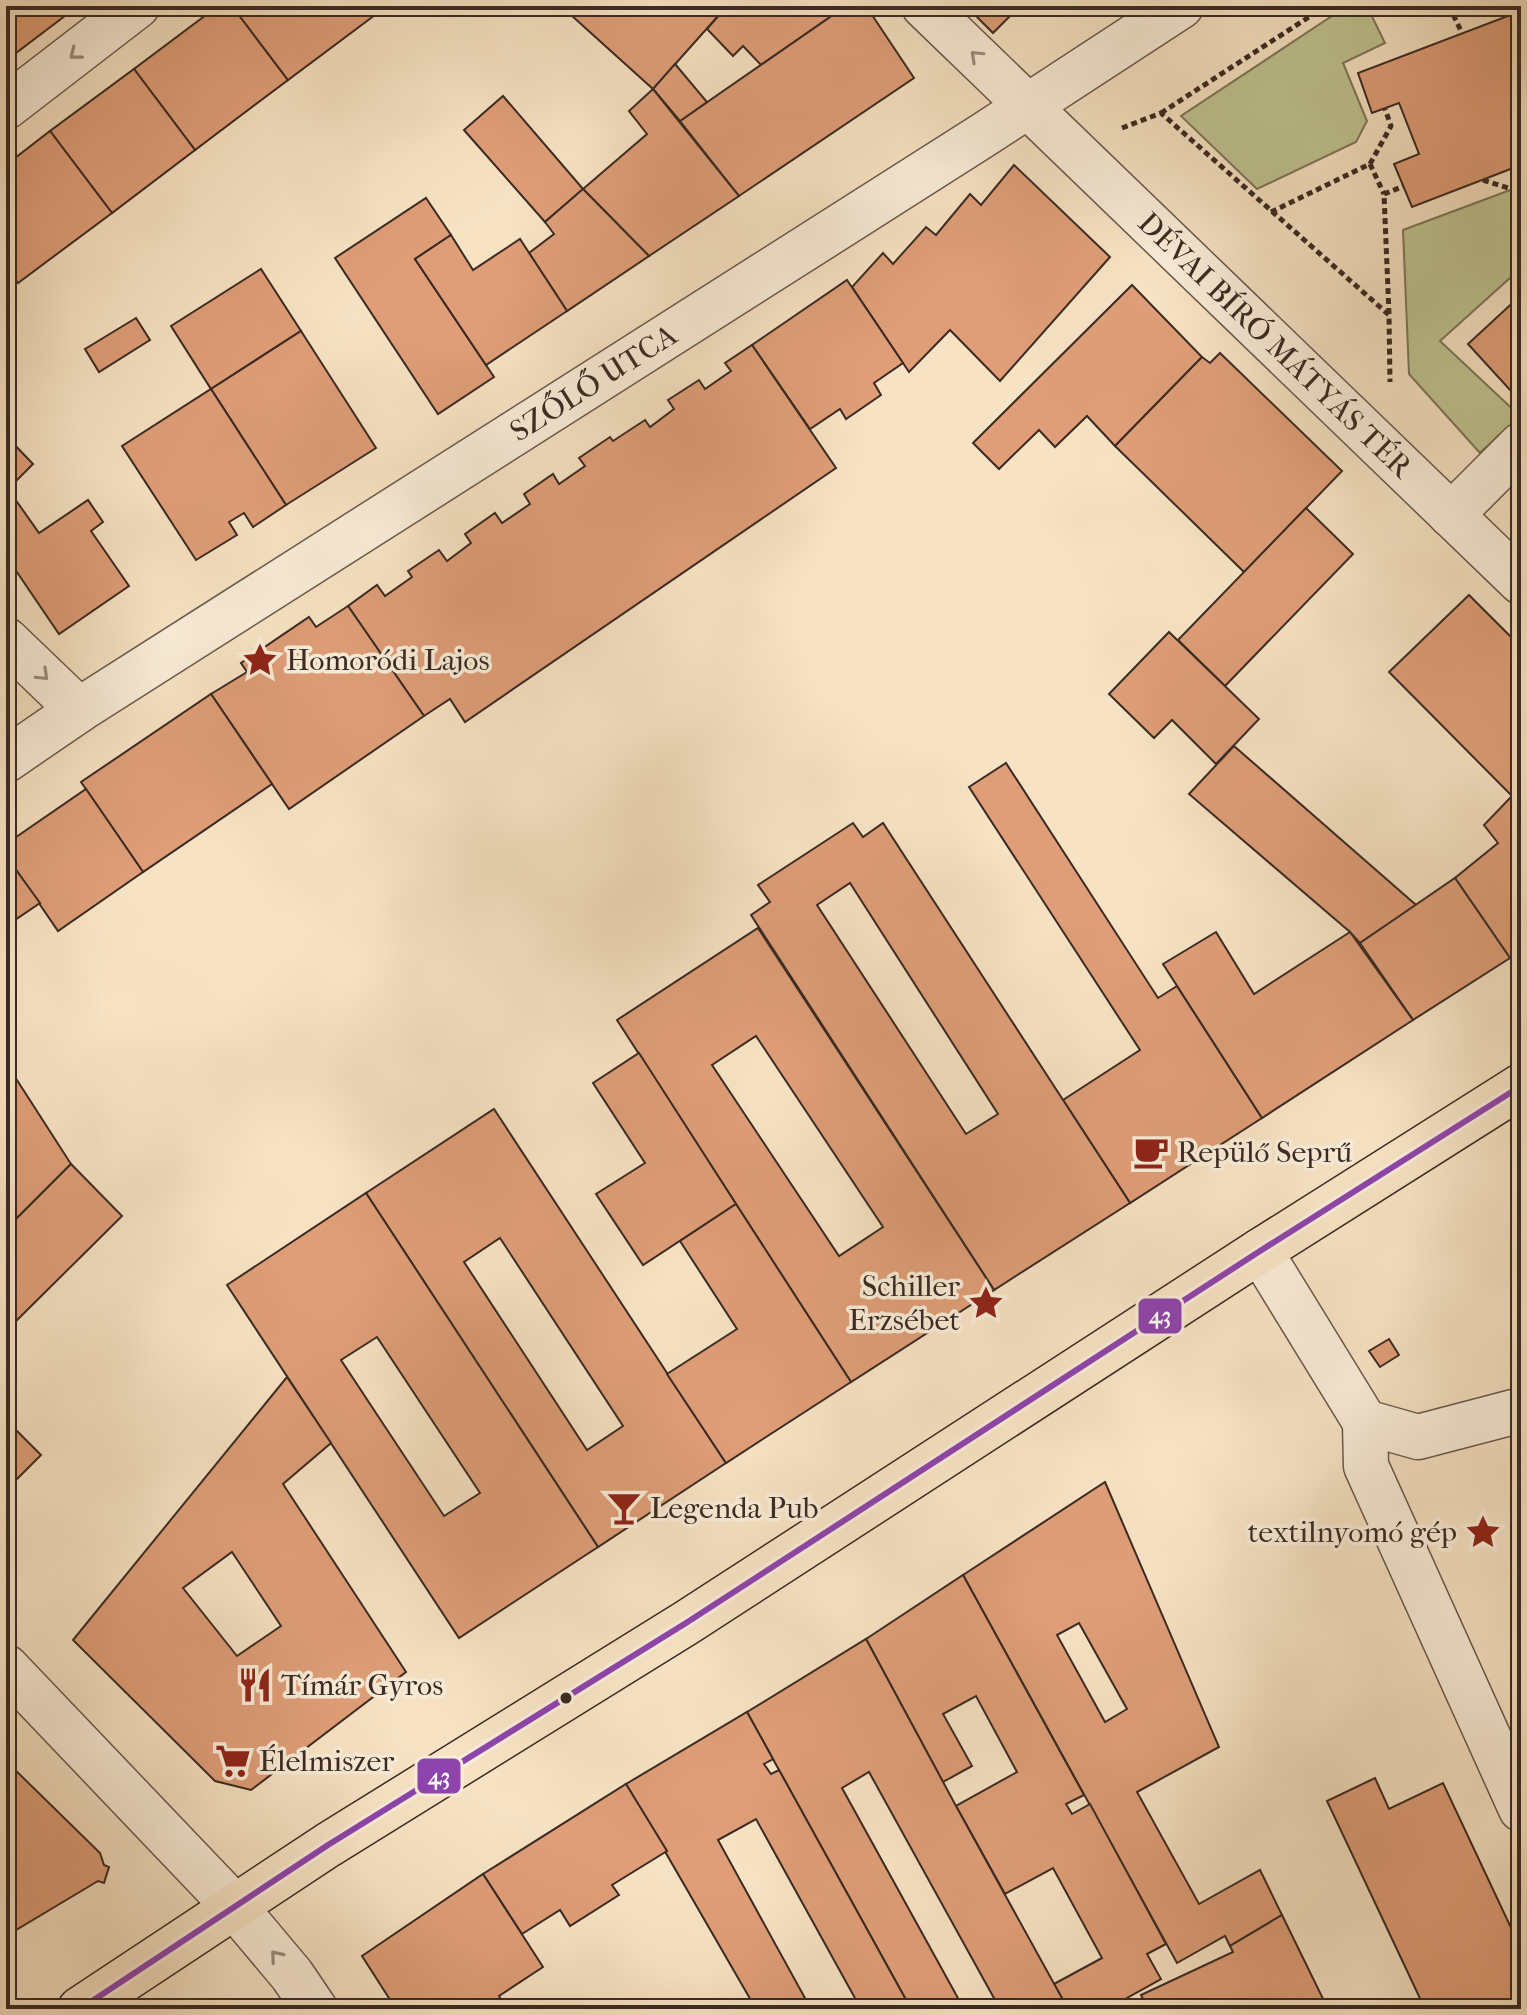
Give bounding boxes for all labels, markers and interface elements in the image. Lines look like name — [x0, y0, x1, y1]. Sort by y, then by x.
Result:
one-way arrow — [69, 44, 84, 58]
one-way arrow — [971, 51, 985, 65]
street label: DÉVAI BÍRÓ MÁTYÁS TÉR — [1131, 205, 1420, 486]
street label: SZŐLŐ UTCA — [504, 317, 684, 449]
place icon: Homoródi Lajos — [241, 641, 279, 679]
place label: Homoródi Lajos — [286, 643, 490, 678]
one-way arrow — [34, 665, 48, 680]
cafe icon: Repülő Seprű — [1132, 1133, 1170, 1171]
place label: Repülő Seprű — [1177, 1135, 1352, 1170]
place label: Schiller Erzsébet — [848, 1269, 960, 1338]
place icon: Schiller Erzsébet — [967, 1284, 1005, 1322]
line badge: 43 — [1137, 1297, 1183, 1335]
text: 43 — [1148, 1303, 1171, 1329]
bar icon: Legenda Pub — [605, 1489, 643, 1527]
place label: Legenda Pub — [650, 1491, 819, 1526]
place icon: textilnyomó gép — [1464, 1513, 1502, 1551]
place label: textilnyomó gép — [1248, 1515, 1457, 1550]
restaurant icon: Tímár Gyros — [236, 1666, 274, 1704]
place label: Tímár Gyros — [281, 1668, 443, 1703]
unlabelled marker — [558, 1690, 574, 1706]
supermarket icon: Élelmiszer — [214, 1742, 252, 1780]
place label: Élelmiszer — [259, 1744, 394, 1779]
line badge: 43 — [416, 1757, 462, 1795]
text: 43 — [427, 1764, 450, 1790]
one-way arrow — [271, 1951, 286, 1966]

